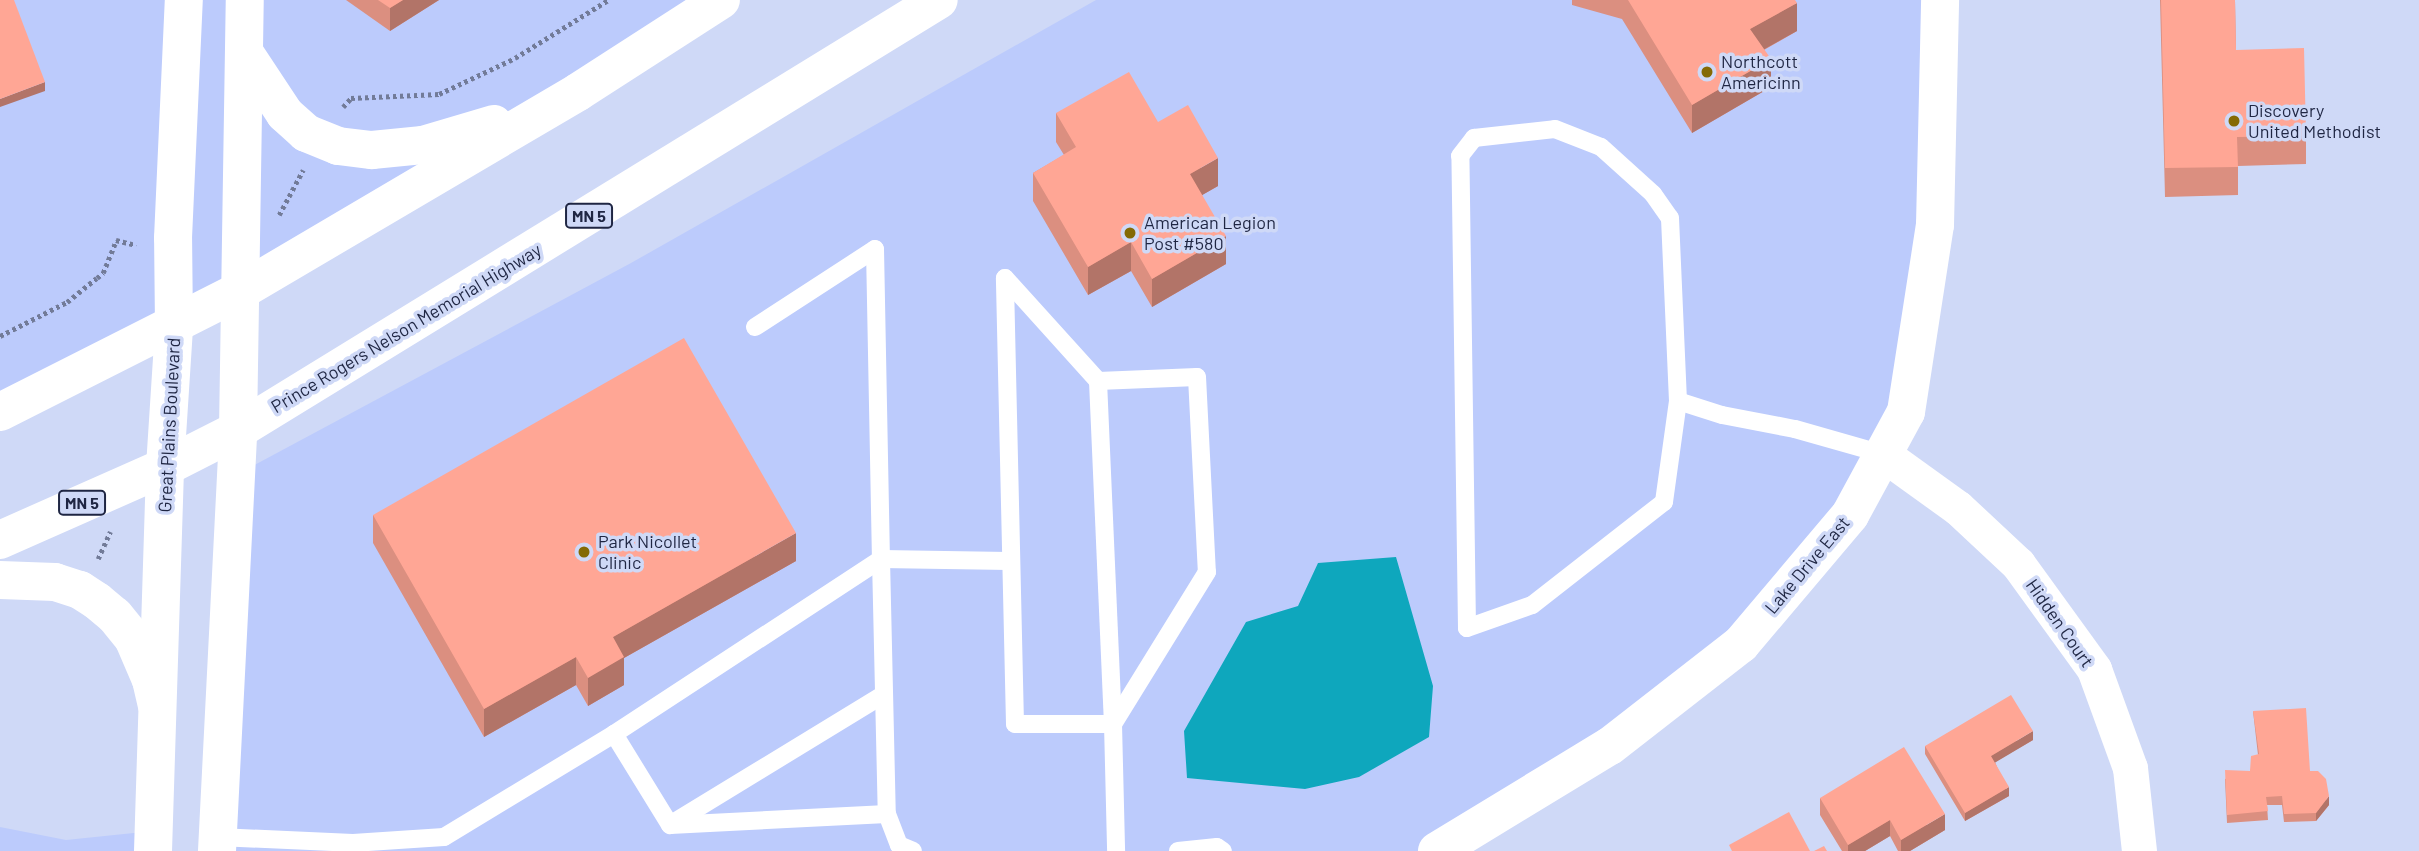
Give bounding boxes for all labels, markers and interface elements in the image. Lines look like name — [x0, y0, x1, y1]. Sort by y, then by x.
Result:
place label: Northcott Americinn — [1721, 51, 1801, 94]
marker: Northcott Americinn — [1699, 64, 1715, 80]
place label: Discovery United Methodist — [2248, 100, 2381, 142]
marker: Discovery United Methodist — [2226, 113, 2242, 129]
road number: MN 5 — [564, 204, 614, 229]
place label: American Legion Post #580 — [1144, 212, 1276, 255]
marker: American Legion Post #580 — [1122, 225, 1138, 241]
street label: Prince Rogers Nelson Memorial Highway — [267, 239, 545, 417]
street label: Great Plains Boulevard — [154, 337, 184, 513]
road number: MN 5 — [57, 490, 106, 516]
street label: Lake Drive East — [1760, 512, 1854, 618]
place label: Park Nicollet Clinic — [598, 531, 697, 574]
marker: Park Nicollet Clinic — [576, 544, 592, 560]
street label: Hidden Court — [2022, 575, 2098, 671]

